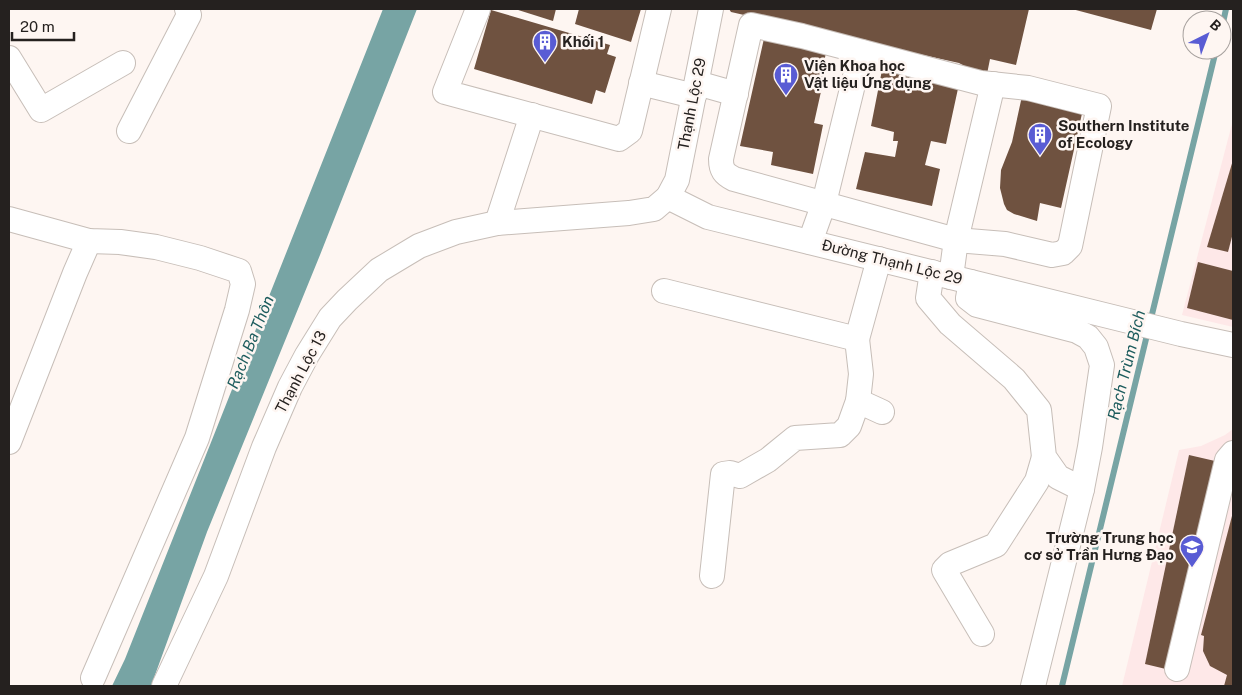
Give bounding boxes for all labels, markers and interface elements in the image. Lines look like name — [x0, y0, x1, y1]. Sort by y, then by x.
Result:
scale bar — [12, 10, 75, 42]
north arrow — [1182, 10, 1232, 60]
text: B — [1207, 16, 1225, 34]
text: 20 m — [20, 18, 55, 35]
building icon: Khối 1 — [532, 29, 558, 63]
place label: Khối 1 — [562, 33, 604, 50]
street label: Thạnh Lộc 29 — [674, 56, 709, 151]
place label: Viện Khoa học Vật liệu Ứng dụng — [804, 57, 932, 91]
building icon: Viện Khoa học Vật liệu Ứng dụng — [773, 62, 799, 96]
place label: Southern Institute of Ecology — [1058, 117, 1189, 151]
building icon: Southern Institute of Ecology — [1027, 122, 1053, 156]
street label: Đường Thạnh Lộc 29 — [820, 236, 964, 287]
water label: Rạch Ba Thôn — [223, 293, 278, 391]
water label: Rạch Trùm Bích — [1104, 308, 1149, 422]
street label: Thạnh Lộc 13 — [272, 328, 329, 416]
place label: Trường Trung học cơ sở Trần Hưng Đạo — [1024, 529, 1174, 563]
school or university icon: Trường Trung học cơ sở Trần Hưng Đạo — [1179, 534, 1205, 568]

